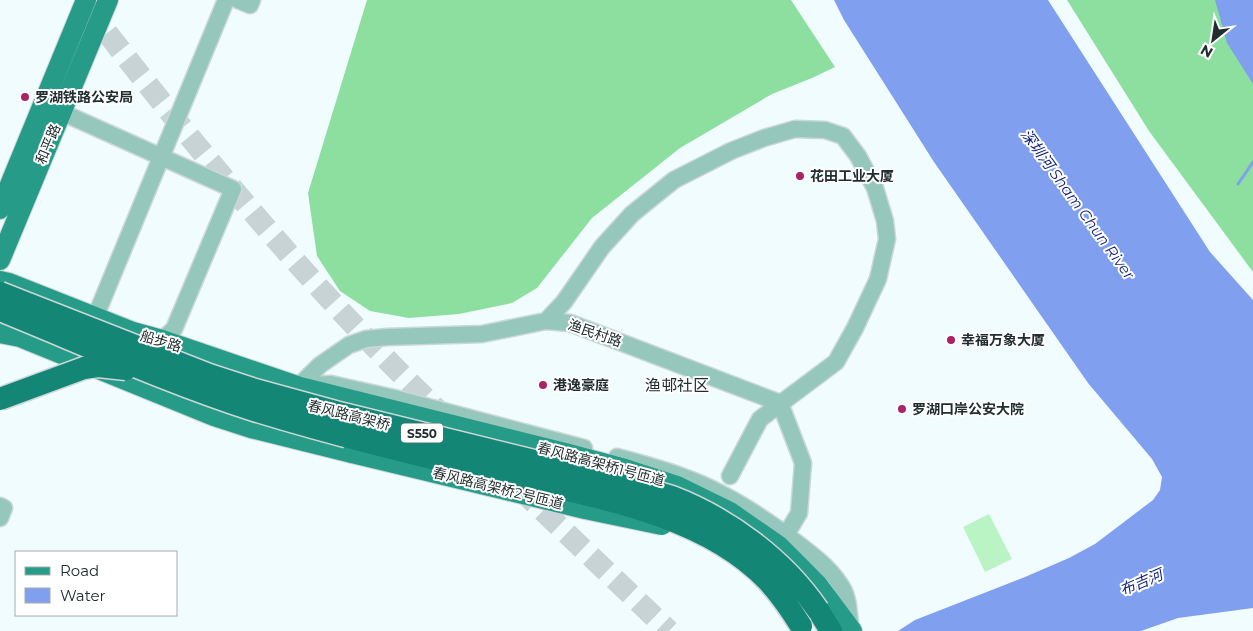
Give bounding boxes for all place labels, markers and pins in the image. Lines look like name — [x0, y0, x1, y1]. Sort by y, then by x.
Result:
place label: 罗湖铁路公安局 — [35, 88, 133, 106]
marker: 罗湖铁路公安局 — [19, 91, 31, 103]
place label: 花田工业大厦 — [810, 167, 894, 185]
marker: 花田工业大厦 — [794, 170, 806, 182]
place label: 幸福万象大厦 — [961, 331, 1045, 349]
marker: 幸福万象大厦 — [945, 334, 957, 346]
place label: 港逸豪庭 — [553, 376, 609, 394]
marker: 港逸豪庭 — [537, 379, 549, 391]
place label: 罗湖口岸公安大院 — [912, 400, 1024, 418]
marker: 罗湖口岸公安大院 — [896, 403, 908, 415]

